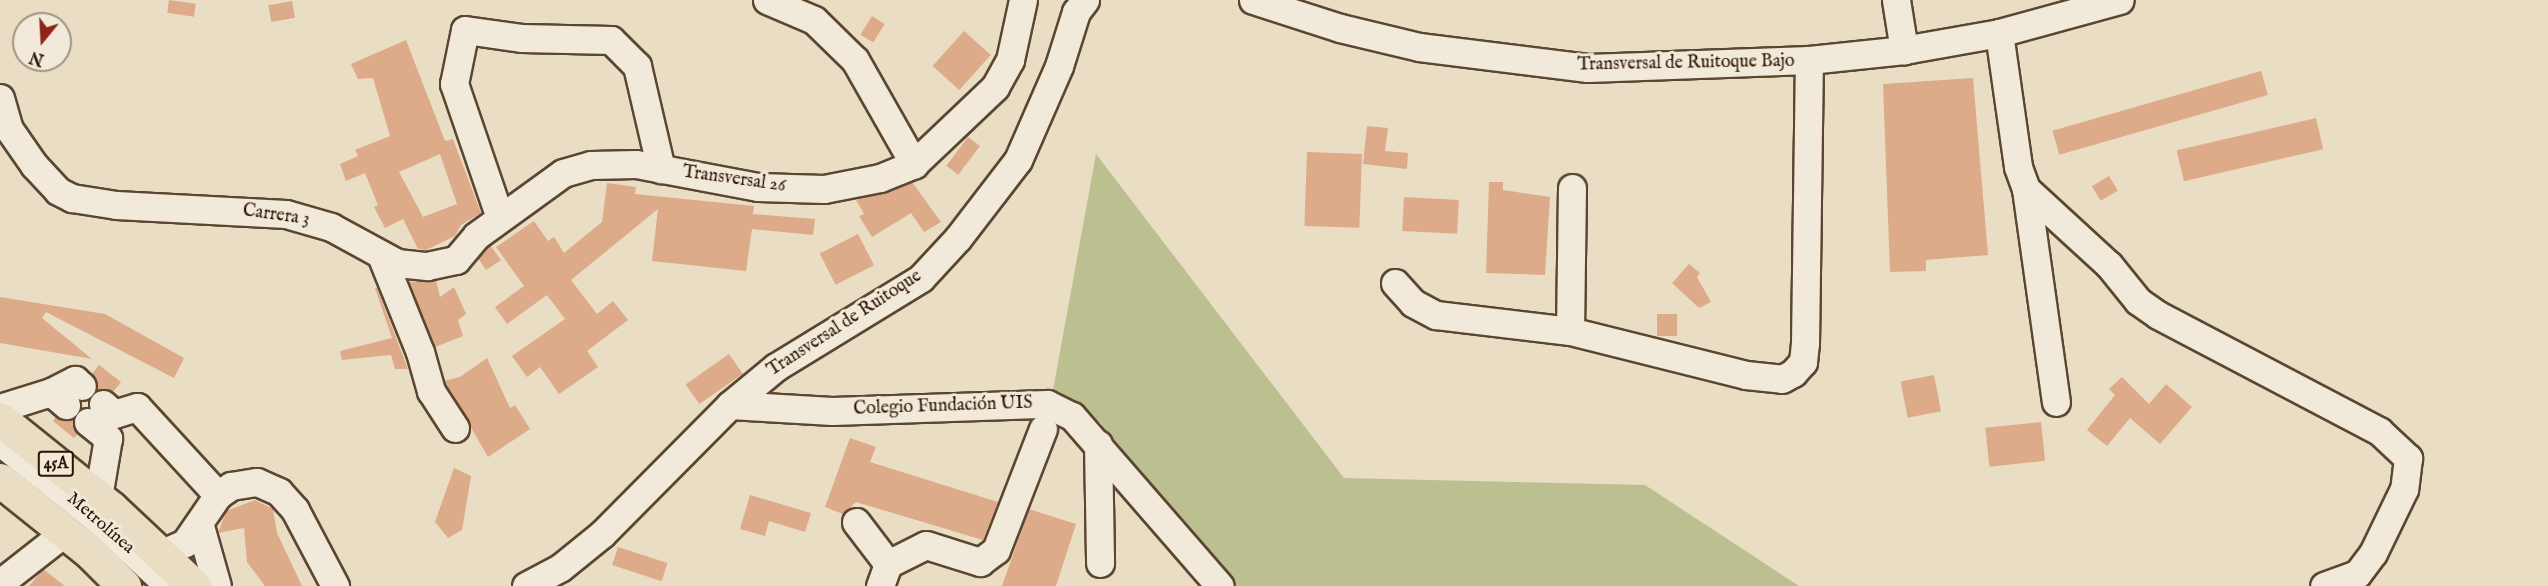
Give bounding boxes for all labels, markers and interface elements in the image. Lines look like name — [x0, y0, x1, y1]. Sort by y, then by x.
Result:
north arrow — [12, 12, 72, 72]
text: N — [27, 46, 47, 69]
street label: Transversal de Ruitoque Bajo — [1577, 51, 1795, 77]
street label: Transversal 26 — [681, 162, 787, 198]
street label: Carrera 3 — [241, 201, 311, 231]
street label: Transversal de Ruitoque — [764, 266, 926, 382]
street label: Colegio Fundación UIS — [853, 393, 1033, 421]
road number: 45A — [36, 451, 76, 477]
street label: Metrolínea — [62, 489, 138, 559]

